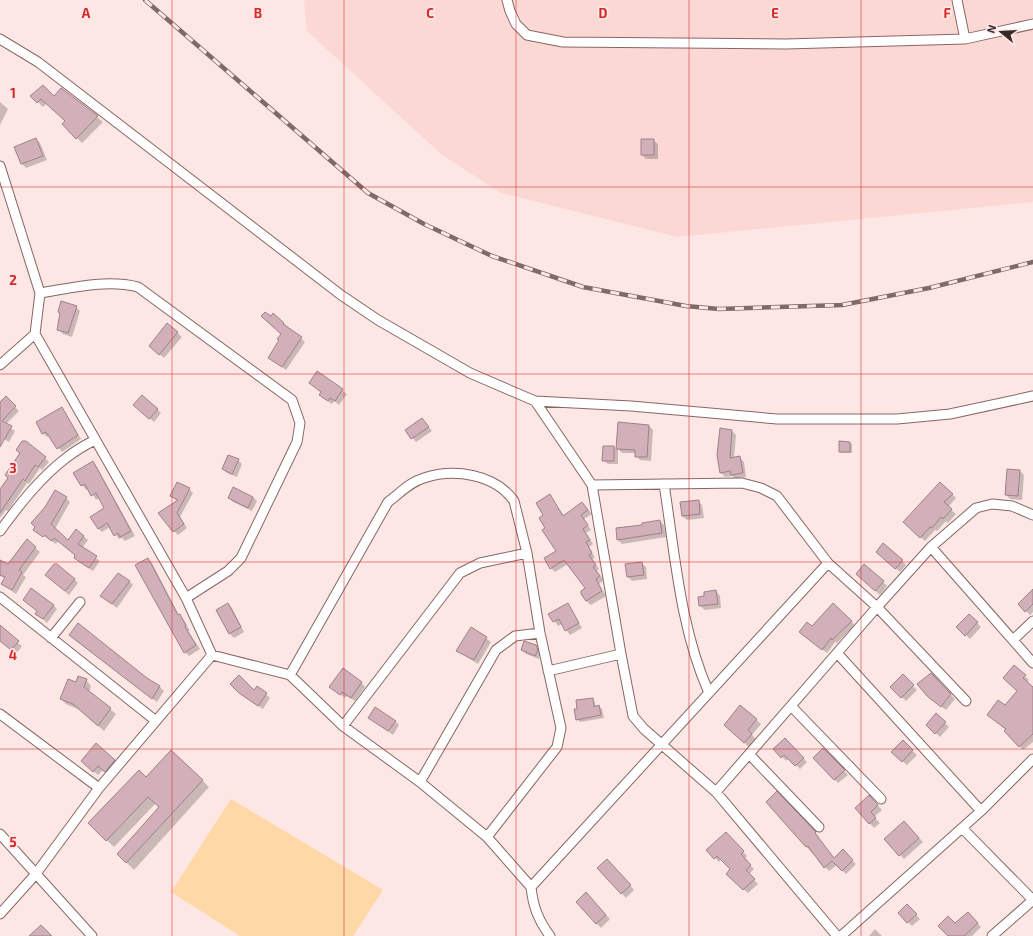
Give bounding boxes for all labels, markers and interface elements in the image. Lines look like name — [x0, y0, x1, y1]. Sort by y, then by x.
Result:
text: A — [82, 5, 91, 21]
text: B — [254, 5, 262, 21]
text: C — [426, 5, 434, 21]
text: D — [599, 5, 608, 21]
text: E — [771, 5, 779, 21]
text: F — [943, 5, 951, 21]
north arrow — [981, 12, 1021, 52]
text: N — [984, 23, 998, 35]
text: 1 — [10, 85, 16, 101]
text: 2 — [9, 272, 17, 288]
text: 3 — [9, 460, 17, 476]
text: 4 — [9, 647, 17, 663]
text: 5 — [9, 834, 17, 850]

